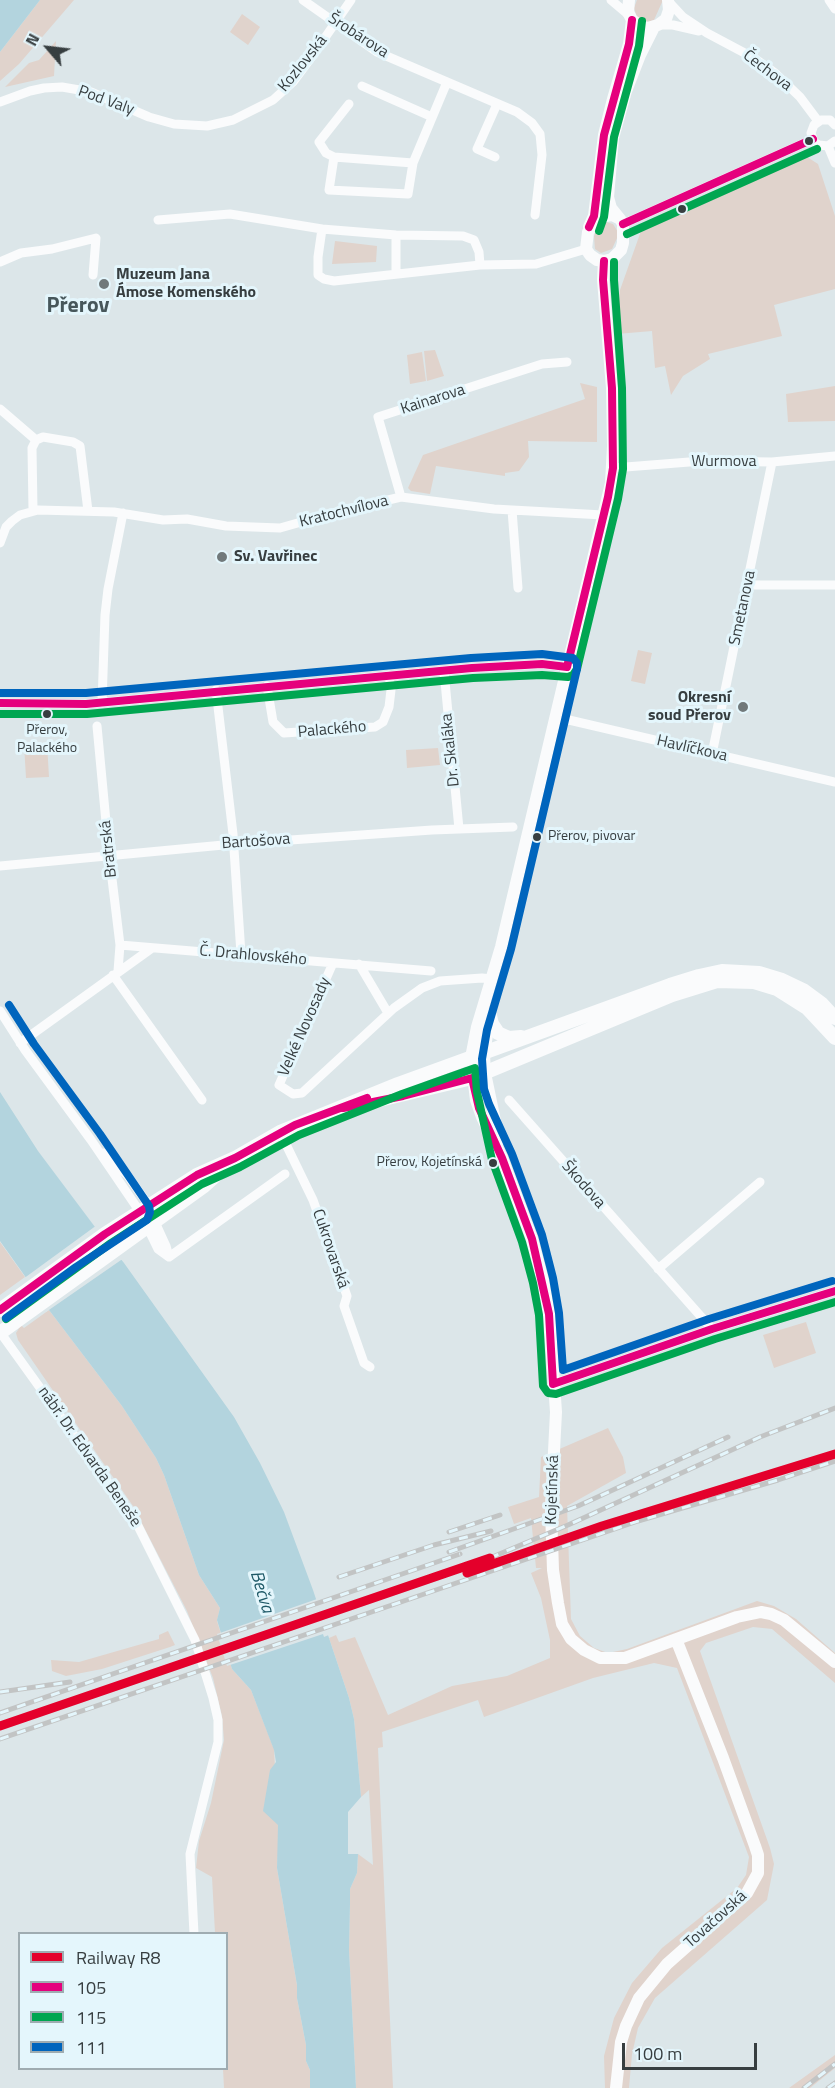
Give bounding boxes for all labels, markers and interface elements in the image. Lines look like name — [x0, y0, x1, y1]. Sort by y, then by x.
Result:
street label: Šrobárova — [324, 9, 392, 63]
north arrow — [18, 18, 78, 78]
text: N — [19, 29, 45, 50]
street label: Kozlovská — [274, 32, 332, 96]
street label: Čechova — [739, 46, 795, 96]
street label: Pod Valy — [75, 82, 137, 120]
unlabelled marker — [803, 135, 815, 147]
unlabelled marker — [676, 203, 688, 215]
place label: Muzeum Jana Ámose Komenského — [116, 265, 256, 303]
marker: Muzeum Jana Ámose Komenského — [97, 277, 111, 291]
district label: Přerov — [46, 294, 110, 320]
street label: Kainarova — [398, 381, 468, 419]
street label: Wurmova — [691, 452, 757, 472]
street label: Kratochvílova — [298, 492, 390, 532]
place label: Sv. Vavřinec — [234, 547, 317, 567]
marker: Sv. Vavřinec — [215, 550, 229, 564]
street label: Smetanova — [726, 569, 760, 647]
place label: Okresní soud Přerov — [648, 688, 731, 726]
marker: Okresní soud Přerov — [736, 700, 750, 714]
marker: Přerov, Palackého — [41, 708, 53, 720]
street label: Dr. Skaláka — [438, 712, 464, 788]
street label: Palackého — [297, 717, 367, 743]
place label: Přerov, Palackého — [17, 723, 77, 756]
street label: Havlíčkova — [655, 732, 729, 766]
street label: Bratrská — [96, 819, 122, 879]
place label: Přerov, pivovar — [548, 829, 635, 845]
street label: Bartošova — [221, 830, 291, 854]
marker: Přerov, pivovar — [531, 831, 543, 843]
street label: Č. Drahlovského — [198, 942, 308, 970]
street label: Velké Novosady — [275, 975, 335, 1079]
place label: Přerov, Kojetínská — [377, 1155, 482, 1171]
marker: Přerov, Kojetínská — [487, 1157, 499, 1169]
street label: Škodova — [557, 1157, 609, 1213]
street label: Cukrovarská — [307, 1207, 353, 1291]
street label: nábř. Dr. Edvarda Beneše — [33, 1383, 145, 1531]
street label: Kojetínská — [542, 1455, 564, 1525]
water label: Bečva — [244, 1568, 278, 1616]
street label: Tovačovská — [681, 1887, 751, 1953]
legend — [18, 1932, 228, 2070]
text: Railway R8 — [76, 1944, 161, 1971]
text: 105 — [76, 1974, 106, 2001]
text: 115 — [76, 2004, 106, 2031]
scale bar — [625, 2031, 760, 2069]
text: 111 — [76, 2034, 106, 2061]
text: 100 m — [633, 2040, 682, 2067]

